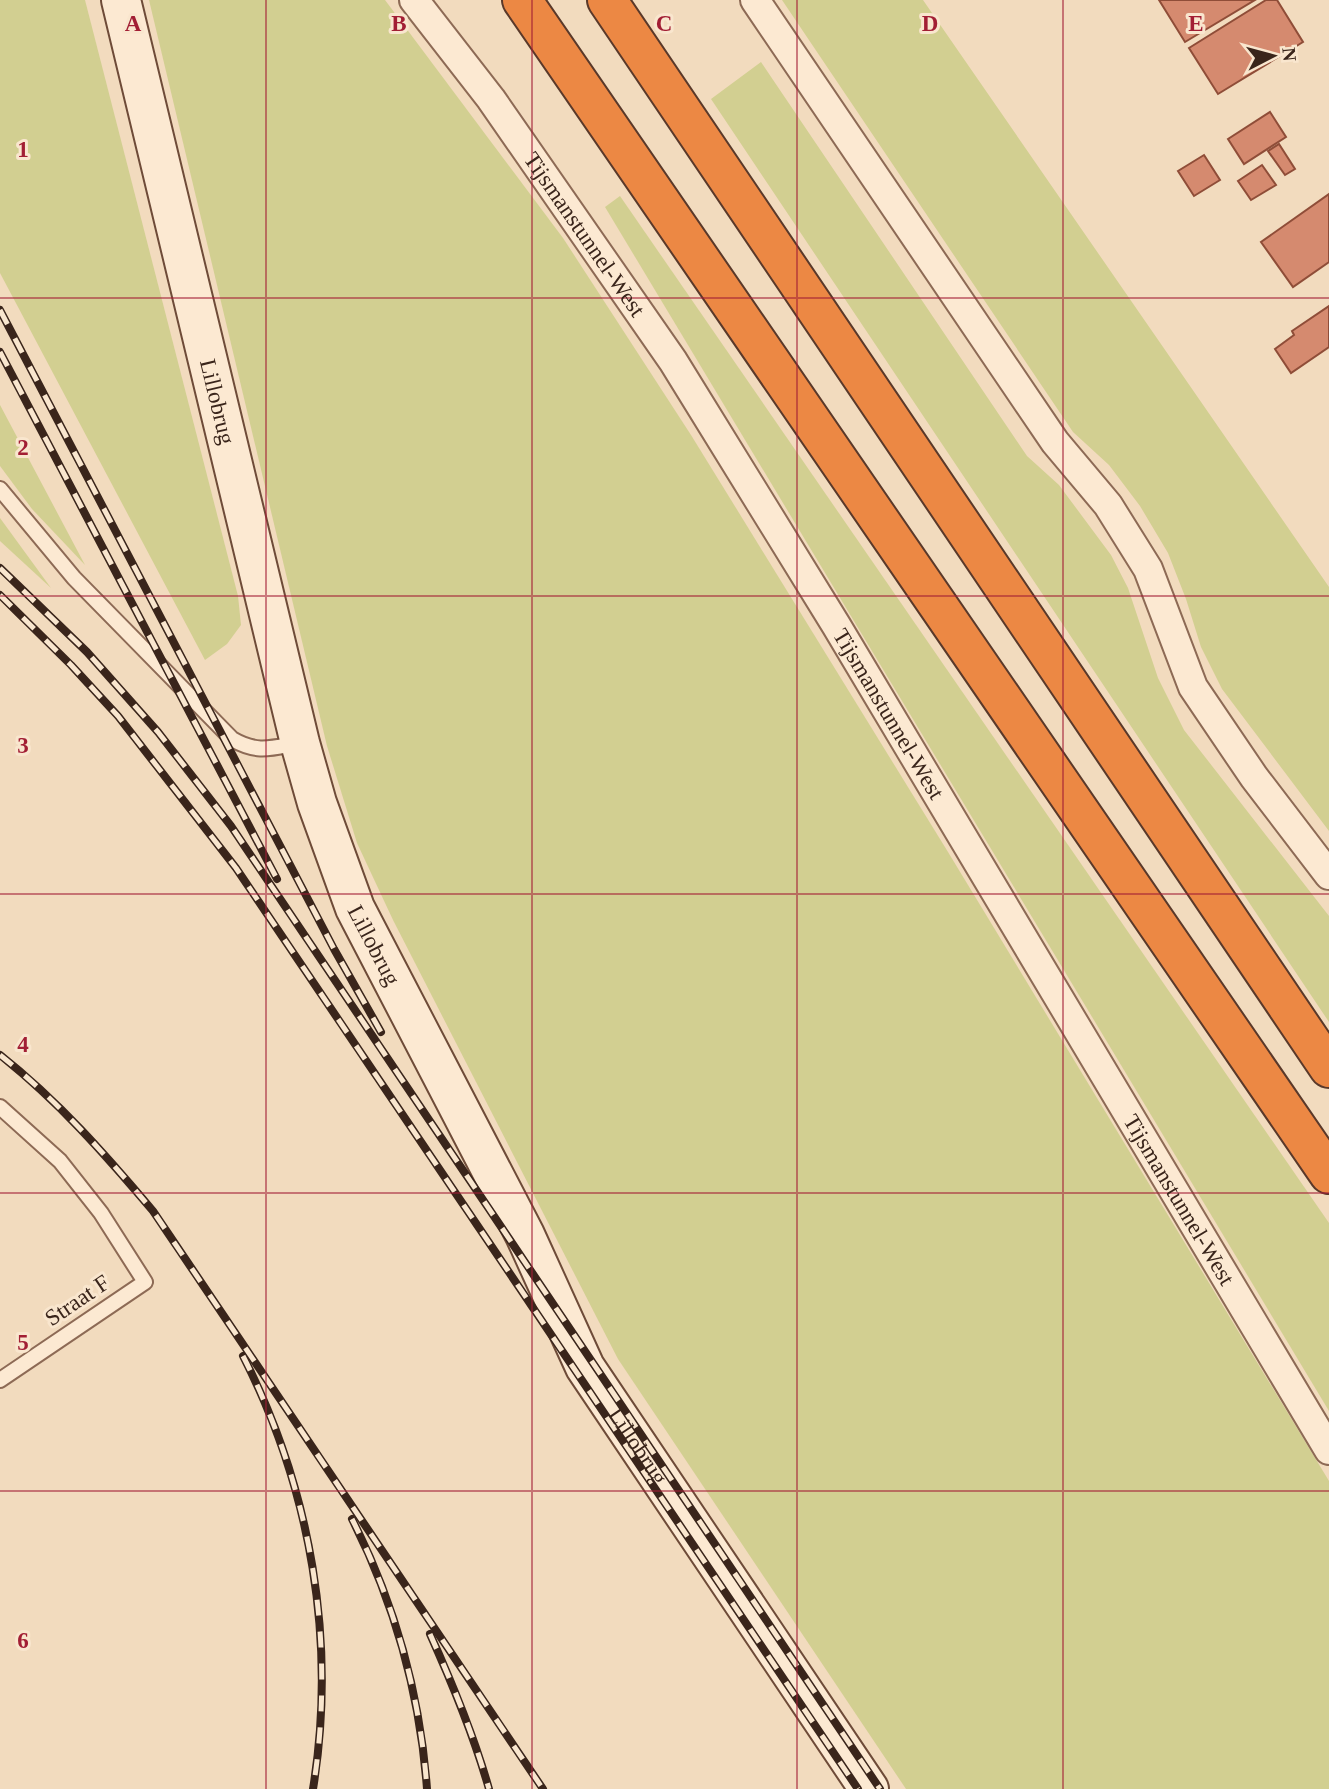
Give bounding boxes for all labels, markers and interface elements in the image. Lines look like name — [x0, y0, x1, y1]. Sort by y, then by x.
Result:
text: A — [125, 11, 142, 36]
text: B — [391, 11, 407, 36]
text: C — [656, 11, 672, 36]
text: D — [922, 11, 938, 36]
text: E — [1188, 11, 1204, 36]
north arrow — [1238, 21, 1308, 91]
text: N — [1278, 46, 1301, 62]
text: 1 — [17, 137, 29, 162]
street label: Tijsmanstunnel-West — [519, 148, 650, 322]
street label: Lillobrug — [195, 356, 240, 447]
text: 2 — [17, 435, 29, 460]
street label: Tijsmanstunnel-West — [828, 624, 949, 804]
text: 3 — [17, 733, 29, 758]
street label: Lillobrug — [343, 901, 405, 990]
text: 4 — [17, 1032, 29, 1057]
street label: Tijsmanstunnel-West — [1118, 1110, 1240, 1290]
street label: Straat F — [40, 1270, 114, 1331]
text: 5 — [17, 1330, 29, 1355]
street label: Lillobrug — [603, 1403, 673, 1490]
text: 6 — [17, 1628, 29, 1653]

